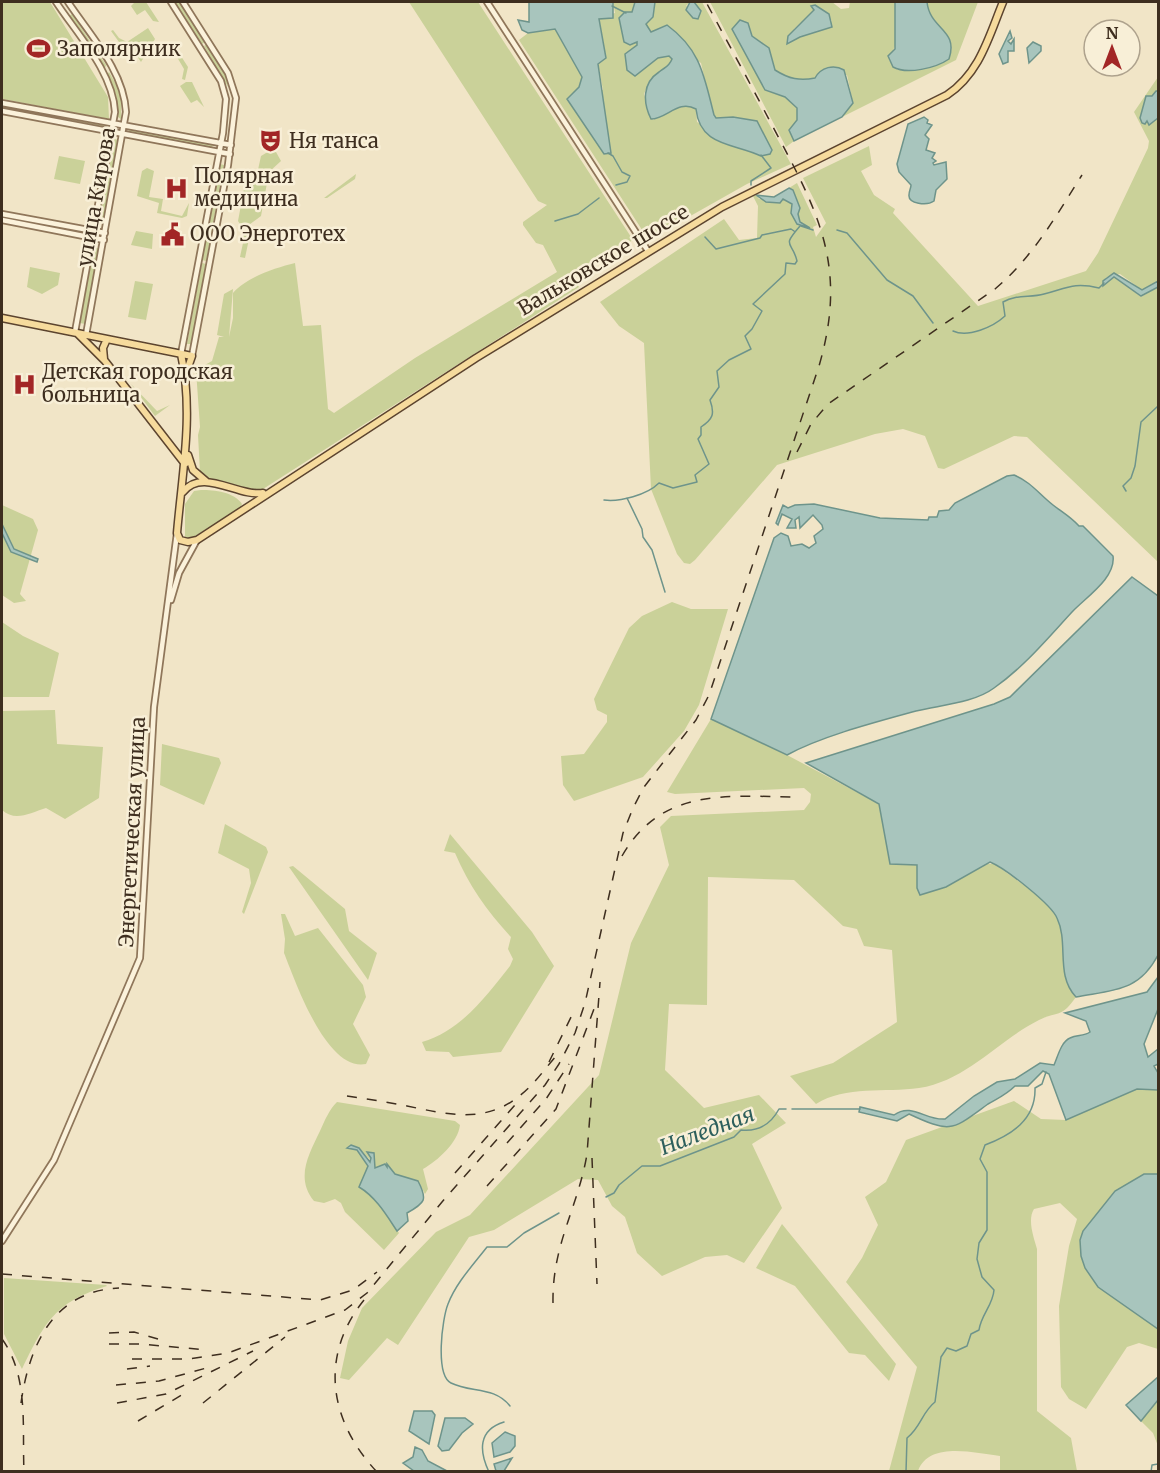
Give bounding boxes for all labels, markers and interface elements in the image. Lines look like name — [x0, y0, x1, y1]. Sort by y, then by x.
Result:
north arrow — [1082, 18, 1142, 78]
text: N — [1106, 23, 1119, 43]
sports icon: Заполярник — [26, 36, 52, 62]
place label: Заполярник — [57, 36, 181, 61]
street label: улица Кирова — [71, 125, 120, 269]
theatre icon: Ня танса — [258, 128, 284, 154]
place label: Ня танса — [289, 128, 379, 153]
place label: Полярная медицина — [194, 163, 299, 211]
hospital icon: Полярная медицина — [163, 175, 189, 201]
street label: Вальковское шоссе — [513, 199, 693, 320]
public building icon: ООО Энерготех — [159, 221, 185, 247]
place label: ООО Энерготех — [190, 221, 345, 246]
place label: Детская городская больница — [42, 359, 233, 407]
hospital icon: Детская городская больница — [11, 371, 37, 397]
street label: Энергетическая улица — [113, 716, 150, 948]
water label: Наледная — [656, 1100, 758, 1161]

